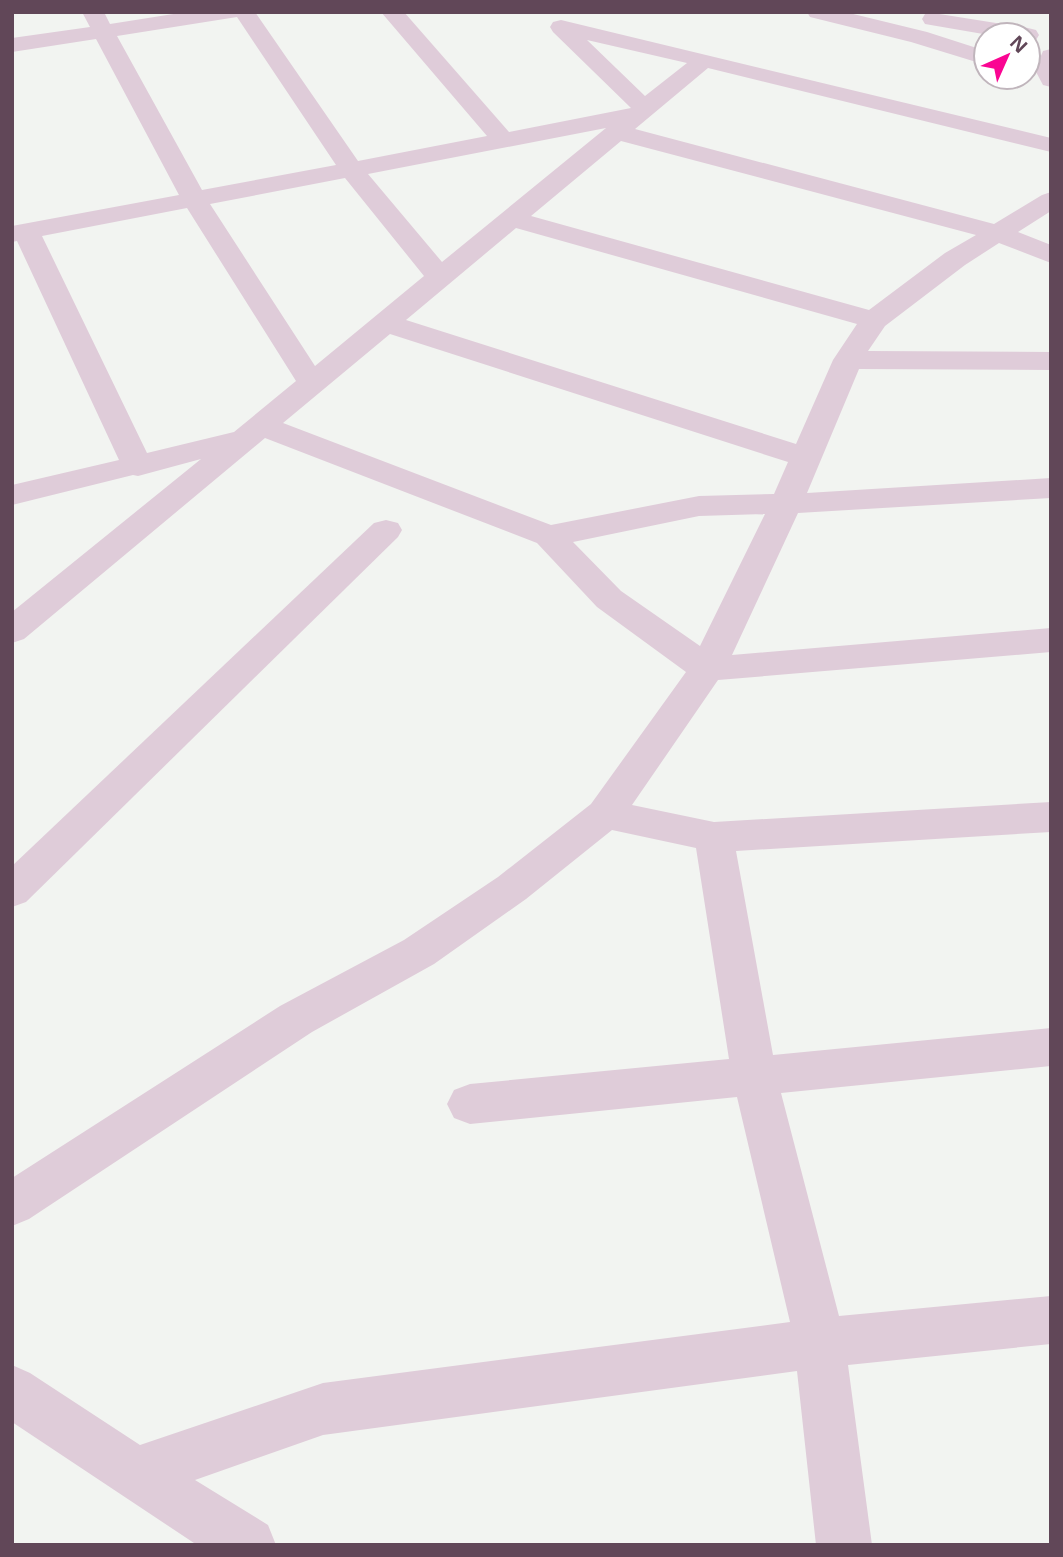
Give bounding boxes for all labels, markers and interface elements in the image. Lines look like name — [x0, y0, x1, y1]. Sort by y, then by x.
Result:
north arrow — [972, 21, 1042, 91]
text: N — [1004, 29, 1034, 59]

